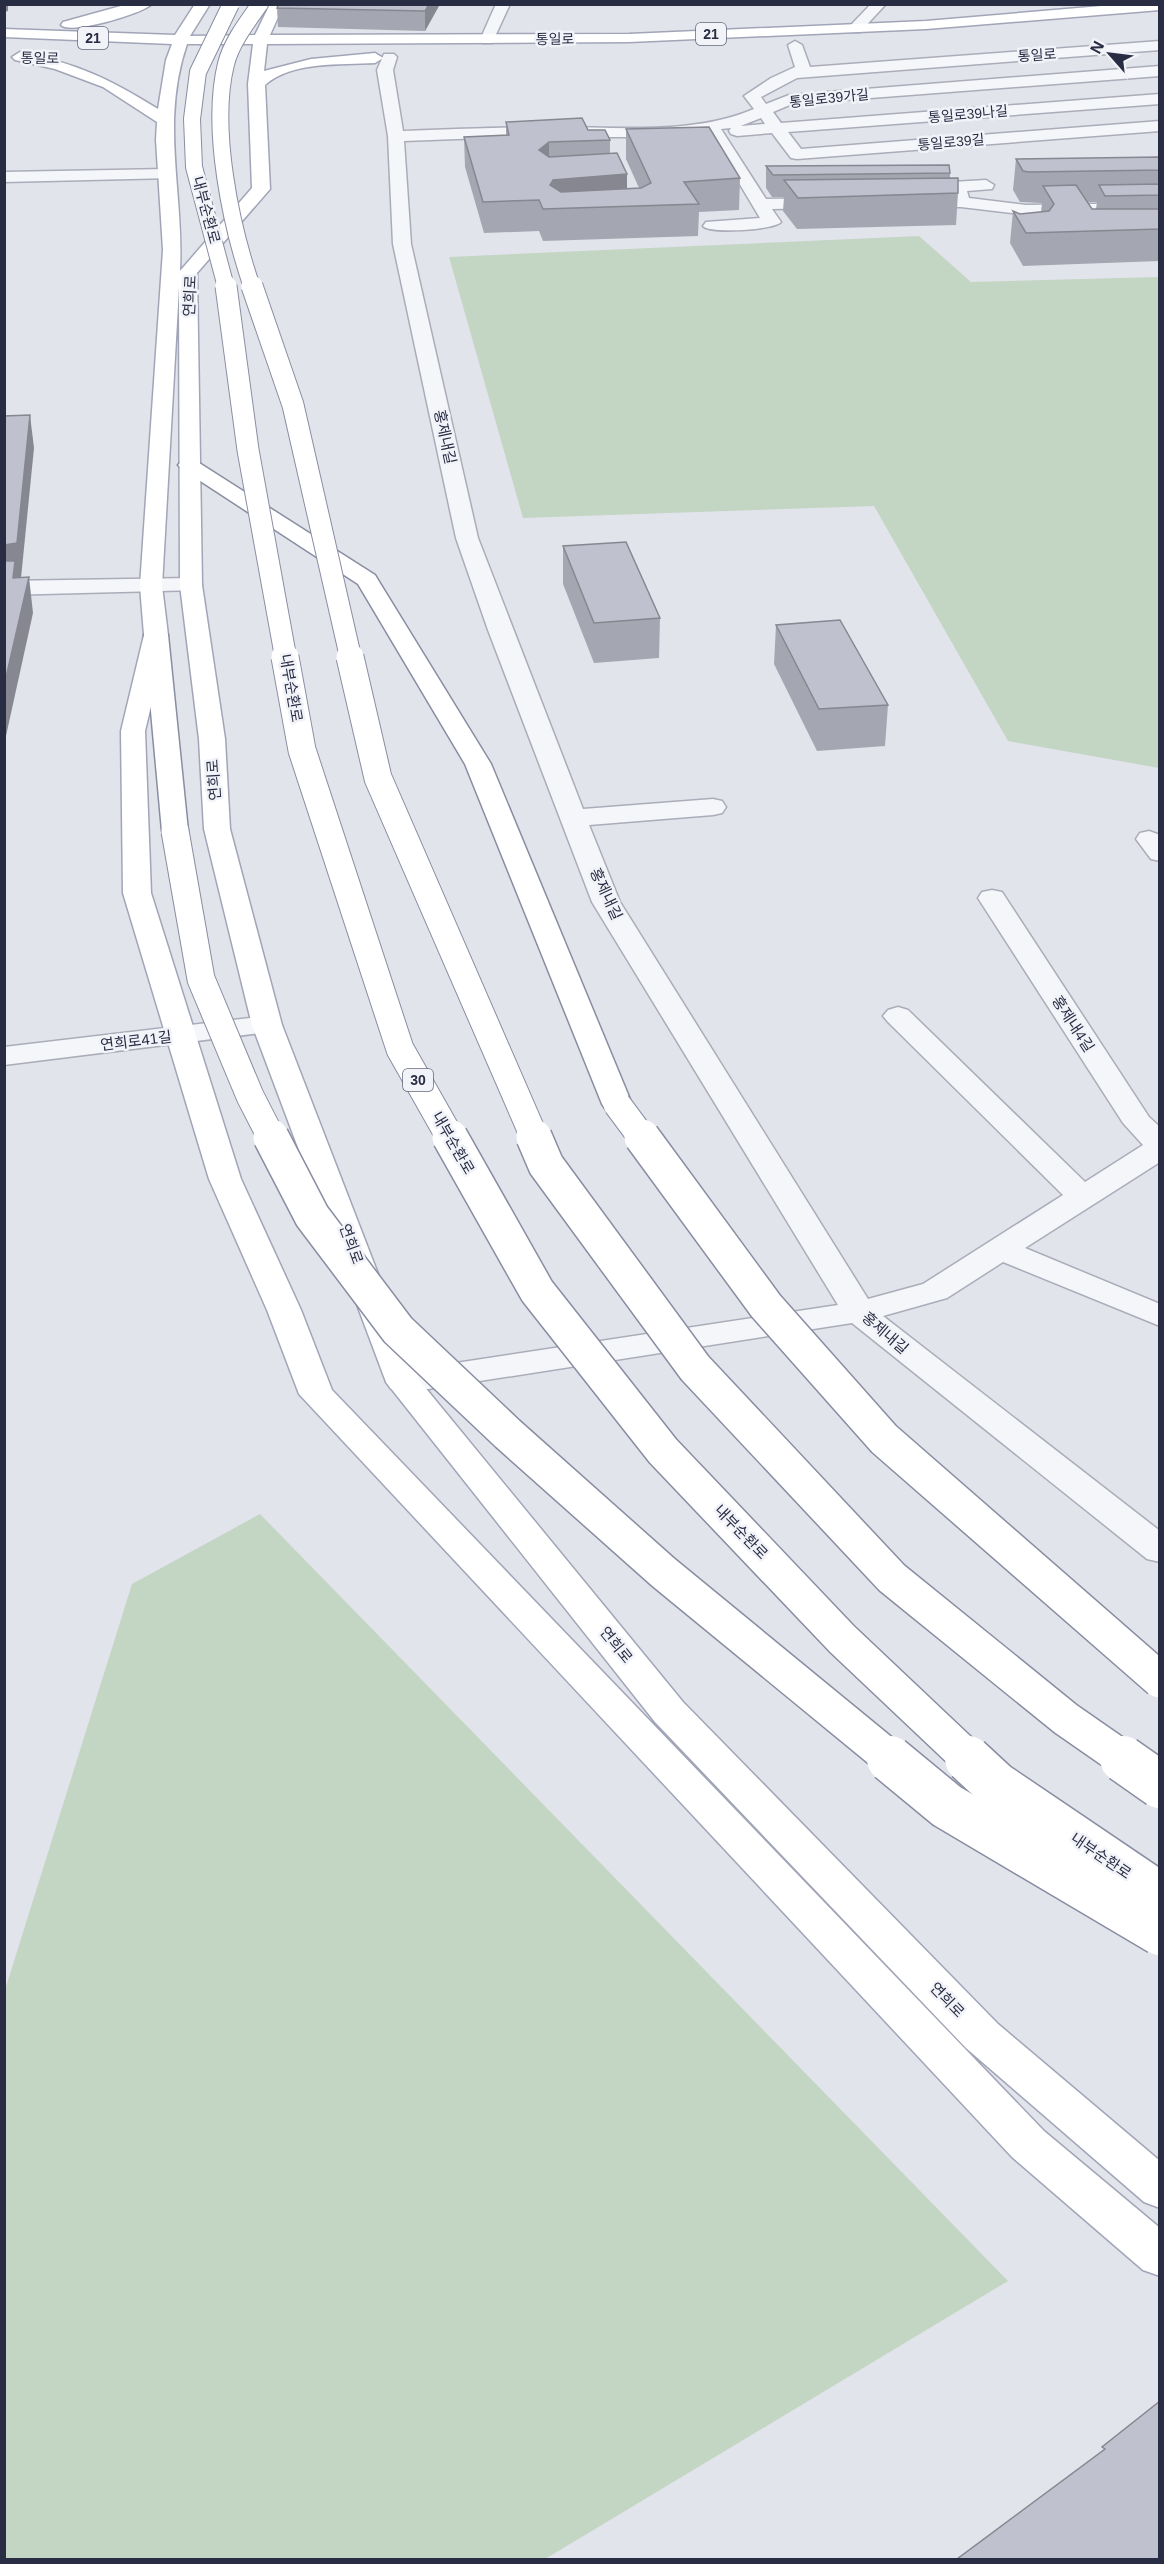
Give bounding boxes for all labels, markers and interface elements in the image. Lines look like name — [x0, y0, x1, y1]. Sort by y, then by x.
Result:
road number: 21 — [696, 23, 726, 45]
north arrow — [1080, 24, 1140, 84]
road number: 21 — [78, 27, 108, 49]
street label: 통일로 — [536, 31, 575, 47]
text: N — [1087, 38, 1107, 56]
street label: 통일로 — [1017, 46, 1057, 64]
street label: 통일로 — [21, 50, 60, 66]
street label: 통일로39가길 — [788, 86, 870, 110]
street label: 통일로39나길 — [927, 103, 1009, 125]
street label: 통일로39길 — [917, 131, 985, 153]
street label: 내부순환로 — [189, 174, 224, 245]
street label: 연희로 — [180, 275, 199, 317]
street label: 홍제내길 — [431, 408, 460, 466]
street label: 내부순환로 — [277, 652, 306, 723]
street label: 연희로 — [204, 759, 223, 801]
street label: 홍제내길 — [587, 865, 626, 922]
street label: 홍제내4길 — [1049, 992, 1098, 1055]
street label: 연희로41길 — [99, 1028, 173, 1053]
road number: 30 — [403, 1069, 433, 1091]
street label: 내부순환로 — [429, 1109, 478, 1177]
street label: 연희로 — [336, 1221, 367, 1266]
street label: 홍제내길 — [859, 1308, 912, 1357]
street label: 내부순환로 — [711, 1501, 771, 1562]
street label: 연희로 — [597, 1623, 636, 1666]
street label: 내부순환로 — [1068, 1829, 1135, 1882]
street label: 연희로 — [927, 1979, 968, 2020]

